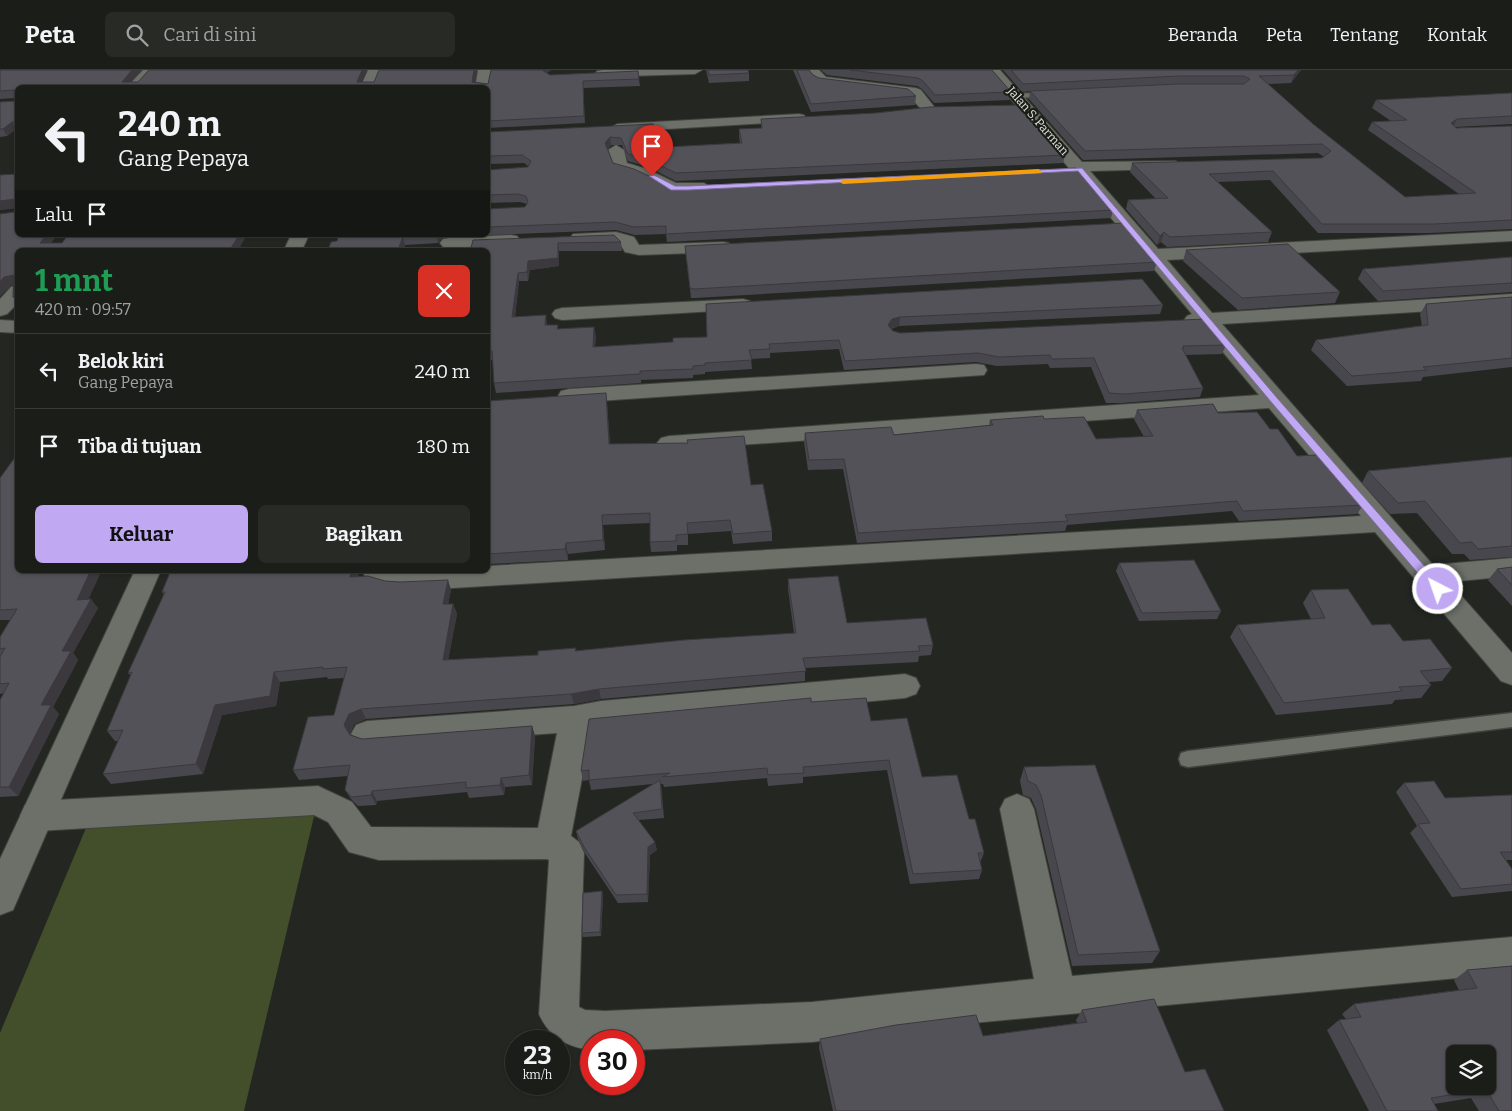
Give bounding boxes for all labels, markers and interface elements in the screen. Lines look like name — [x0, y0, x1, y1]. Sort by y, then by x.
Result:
search box — [105, 12, 455, 57]
text: Peta — [25, 21, 75, 49]
icon: search — [123, 21, 151, 49]
text: Cari di sini — [163, 23, 256, 46]
text: Beranda — [1168, 24, 1238, 46]
text: Peta — [1266, 24, 1302, 46]
text: Tentang — [1330, 24, 1399, 46]
text: Kontak — [1427, 24, 1487, 46]
street label: Jalan S. Parman — [1004, 83, 1072, 158]
text: 240 m — [118, 103, 221, 145]
icon: left — [35, 105, 100, 170]
pin — [631, 125, 673, 176]
icon: arrive — [638, 132, 666, 160]
text: Gang Pepaya — [118, 145, 249, 172]
icon: arrive — [83, 200, 111, 228]
text: Lalu — [35, 203, 73, 226]
text: 1 mnt — [35, 263, 113, 299]
button: close — [418, 265, 470, 317]
text: 420 m · 09:57 — [35, 300, 131, 319]
text: Belok kiri — [78, 350, 164, 373]
icon: left — [35, 357, 63, 385]
text: 240 m — [414, 360, 470, 383]
text: Gang Pepaya — [78, 373, 173, 392]
icon: arrive — [35, 432, 63, 460]
text: Tiba di tujuan — [78, 435, 202, 458]
text: 180 m — [417, 435, 470, 458]
button: Keluar — [35, 505, 248, 563]
button: Bagikan — [258, 505, 470, 563]
position arrow — [1411, 562, 1463, 614]
speed limit sign: 30 — [580, 1030, 645, 1095]
text: 23 — [523, 1041, 552, 1071]
map controls — [1446, 1045, 1496, 1095]
button: layers — [1446, 1045, 1496, 1095]
text: km/h — [523, 1068, 552, 1082]

